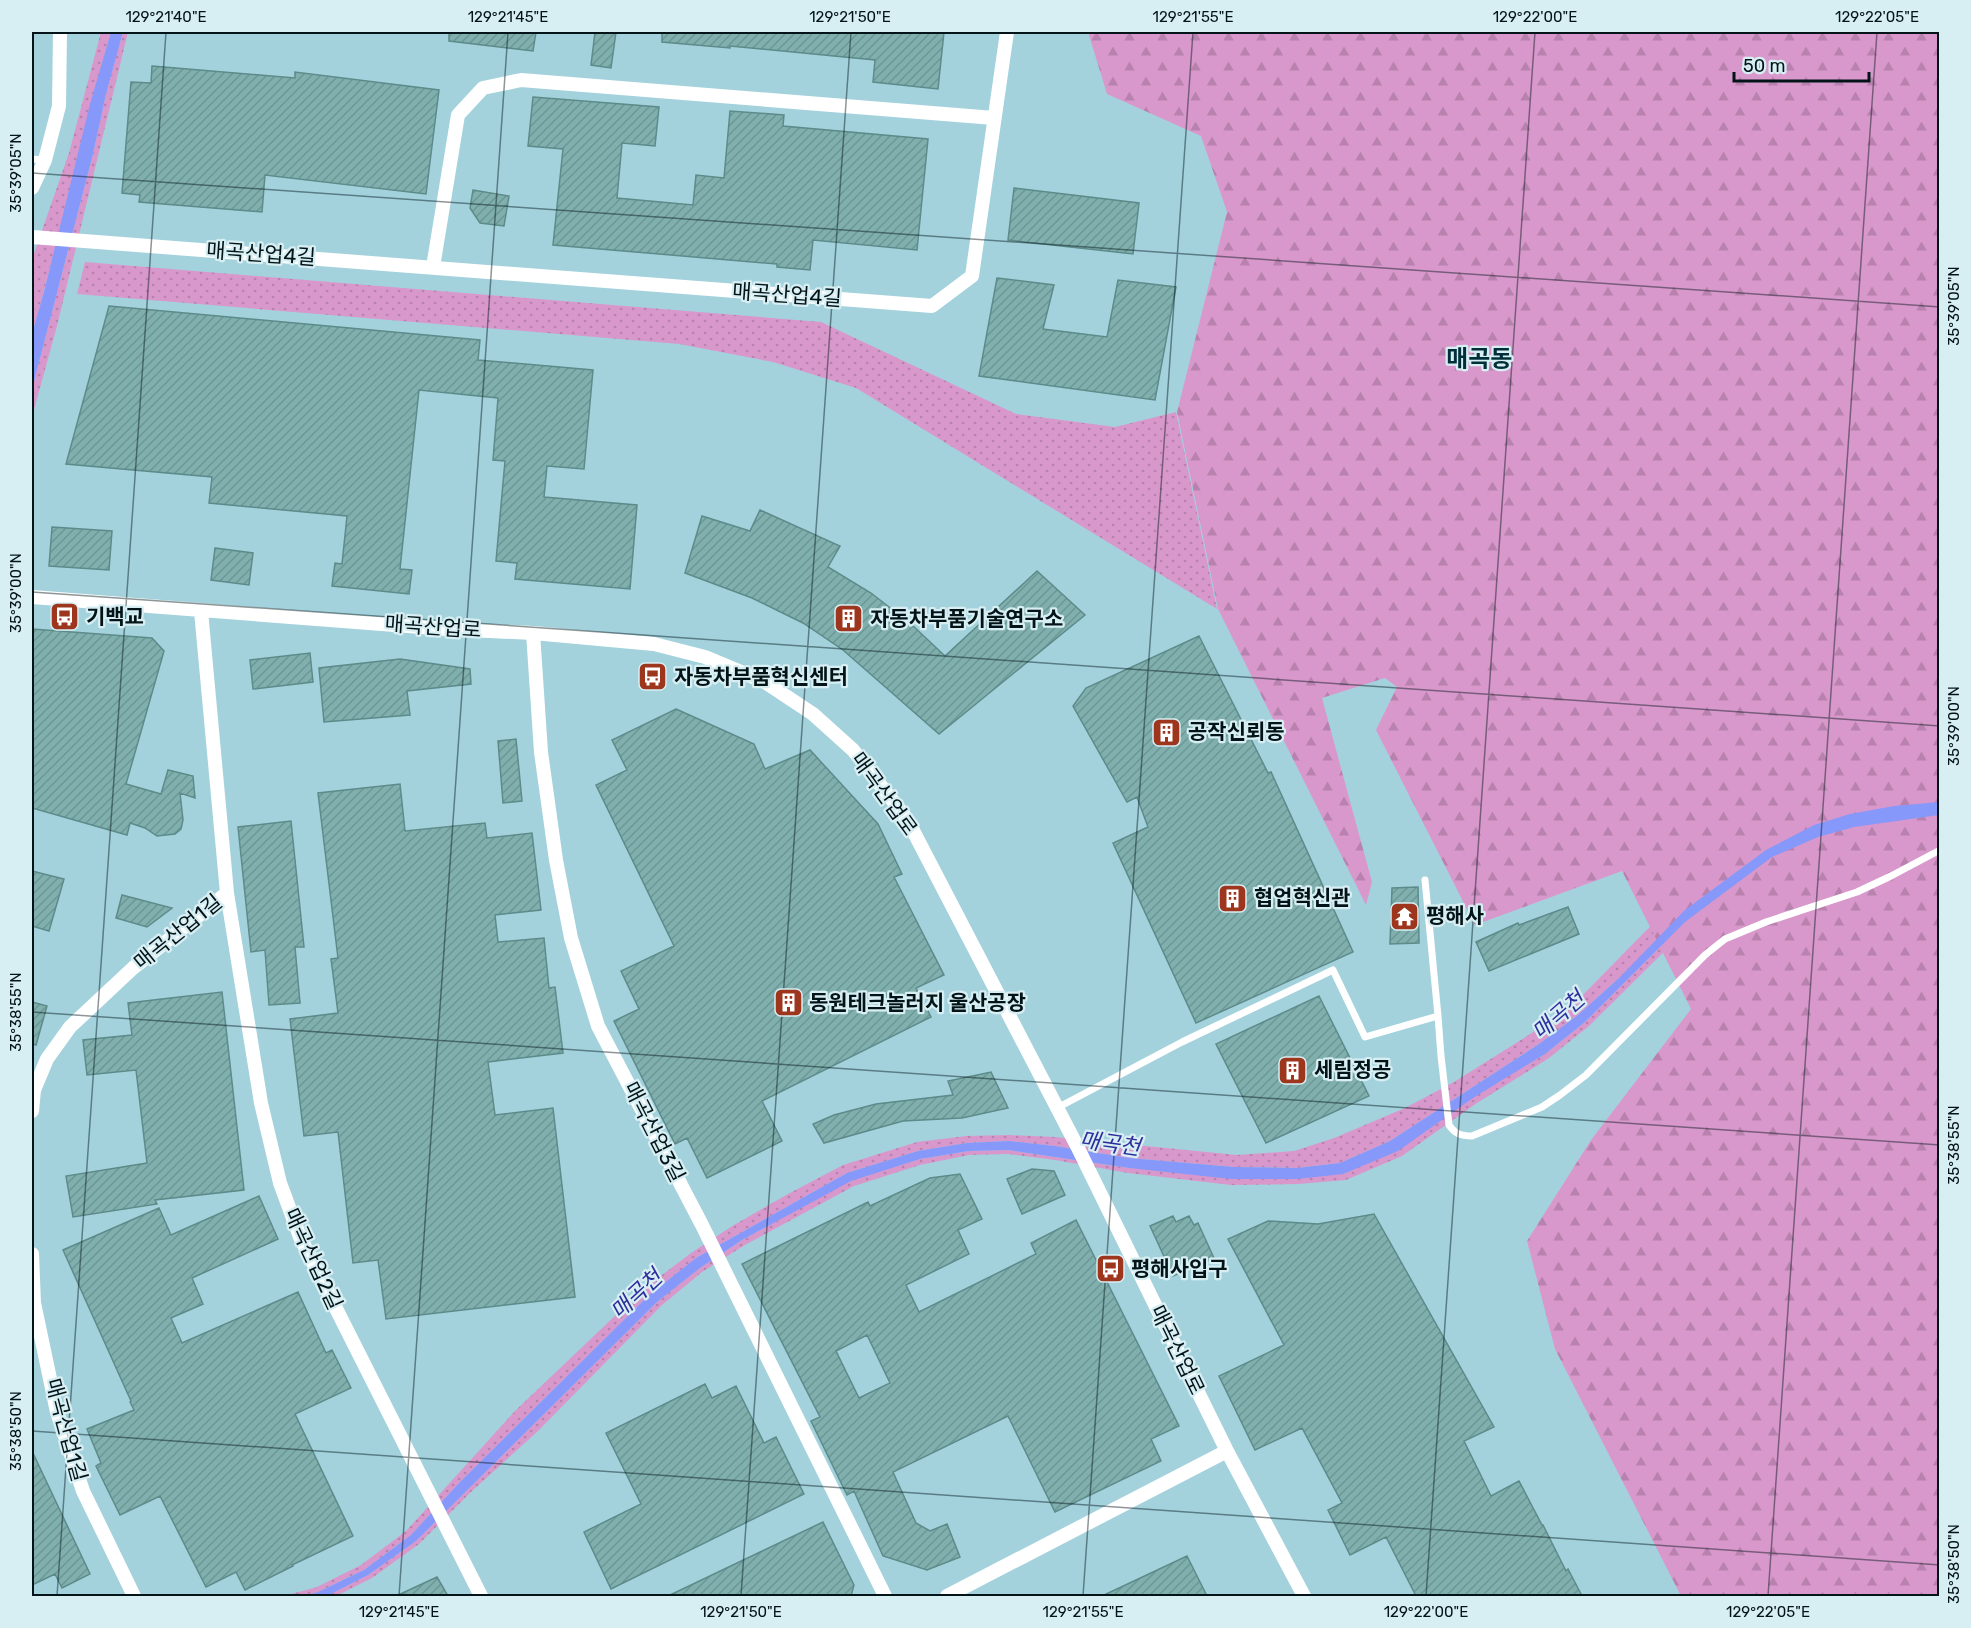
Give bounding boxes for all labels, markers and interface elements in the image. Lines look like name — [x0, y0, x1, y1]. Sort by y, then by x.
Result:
text: 129°21'40"E — [125, 8, 207, 26]
text: 129°21'45"E — [468, 8, 548, 26]
text: 129°21'50"E — [809, 8, 891, 26]
text: 129°21'55"E — [1153, 8, 1233, 26]
text: 129°22'00"E — [1493, 8, 1577, 26]
text: 129°22'05"E — [1835, 8, 1919, 26]
scale bar — [1734, 45, 1869, 83]
text: 50 m — [1743, 55, 1786, 77]
text: 35°39'05"N — [7, 133, 25, 213]
street label: 매곡산업4길 — [205, 237, 317, 270]
text: 35°39'05"N — [1945, 266, 1963, 346]
street label: 매곡산업4길 — [731, 278, 843, 311]
district label: 매곡동 — [1446, 345, 1512, 373]
text: 35°39'00"N — [7, 553, 25, 633]
bus stop icon: 기백교 — [49, 601, 81, 633]
building icon: 자동차부품기술연구소 — [833, 603, 865, 635]
place label: 기백교 — [86, 604, 144, 629]
place label: 자동차부품기술연구소 — [870, 606, 1063, 631]
street label: 매곡산업로 — [384, 611, 482, 642]
bus stop icon: 자동차부품혁신센터 — [637, 661, 669, 693]
place label: 자동차부품혁신센터 — [674, 664, 848, 689]
text: 35°39'00"N — [1945, 686, 1963, 766]
building icon: 공작신뢰동 — [1151, 716, 1183, 748]
place label: 공작신뢰동 — [1188, 719, 1285, 744]
street label: 매곡산업로 — [846, 747, 923, 840]
building icon: 협업혁신관 — [1217, 882, 1249, 914]
place label: 협업혁신관 — [1254, 885, 1351, 910]
street label: 매곡산업1길 — [129, 889, 227, 975]
temple icon: 평해사 — [1389, 900, 1421, 932]
place label: 평해사 — [1426, 903, 1484, 928]
text: 35°38'55"N — [7, 972, 25, 1052]
water label: 매곡천 — [1527, 983, 1592, 1045]
building icon: 동원테크놀러지 울산공장 — [772, 987, 804, 1019]
place label: 동원테크놀러지 울산공장 — [809, 990, 1026, 1015]
building icon: 세림정공 — [1277, 1054, 1309, 1086]
place label: 세림정공 — [1314, 1057, 1391, 1082]
street label: 매곡산업3길 — [619, 1077, 690, 1186]
text: 35°38'55"N — [1945, 1105, 1963, 1185]
water label: 매곡천 — [1078, 1126, 1145, 1161]
street label: 매곡산업2길 — [279, 1204, 348, 1313]
bus stop icon: 평해사입구 — [1094, 1253, 1126, 1285]
place label: 평해사입구 — [1131, 1256, 1228, 1281]
water label: 매곡천 — [605, 1262, 670, 1325]
street label: 매곡산업로 — [1145, 1301, 1210, 1399]
street label: 매곡산업1길 — [41, 1376, 92, 1484]
text: 35°38'50"N — [7, 1391, 25, 1471]
text: 35°38'50"N — [1945, 1524, 1963, 1604]
text: 129°21'45"E — [359, 1603, 439, 1621]
text: 129°21'50"E — [700, 1603, 782, 1621]
text: 129°21'55"E — [1043, 1603, 1123, 1621]
text: 129°22'00"E — [1384, 1603, 1468, 1621]
text: 129°22'05"E — [1726, 1603, 1810, 1621]

